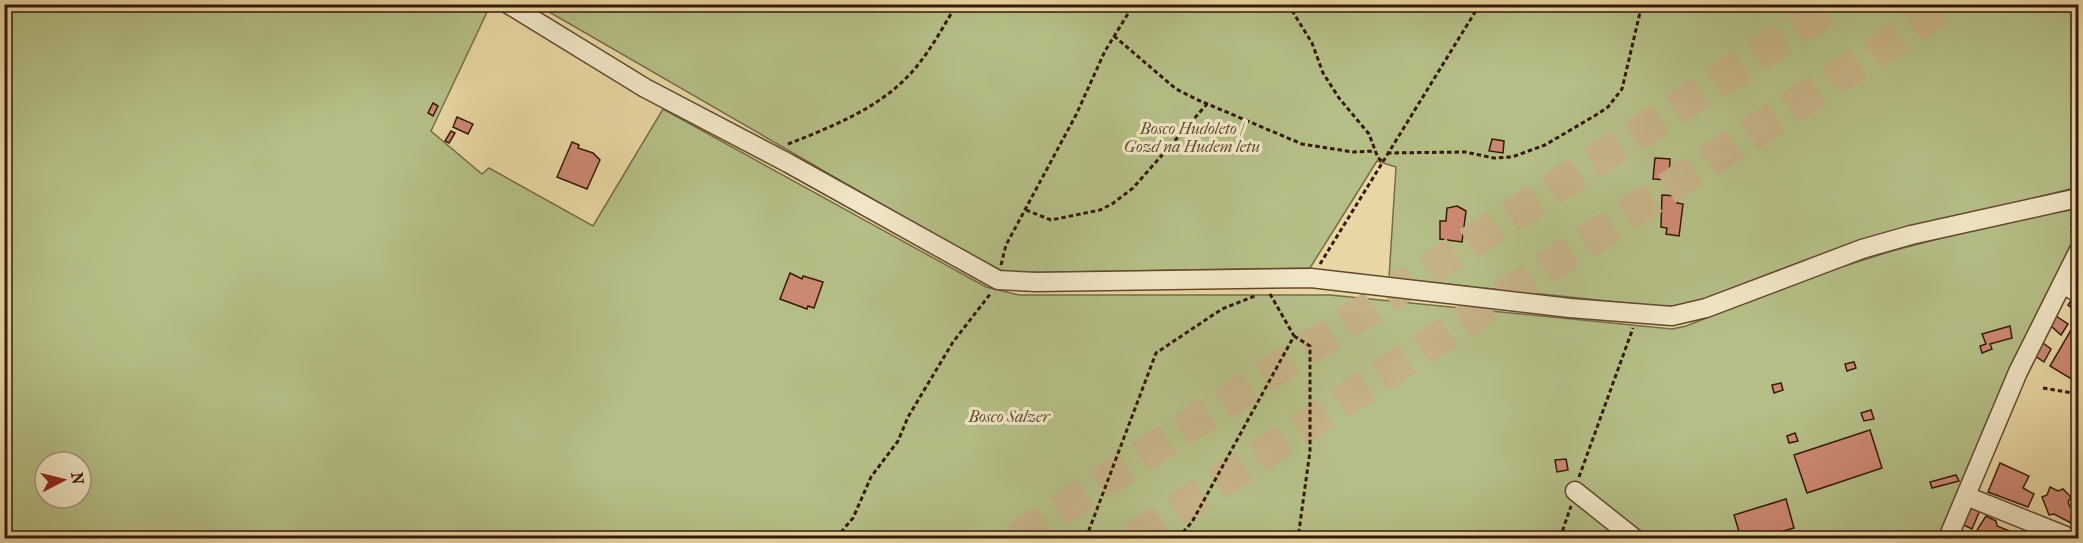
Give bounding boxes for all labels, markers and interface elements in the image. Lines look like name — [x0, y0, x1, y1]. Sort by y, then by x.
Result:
park label: Bosco Hudoleto / Gozd na Hudem letu — [1124, 119, 1260, 156]
park label: Bosco Salzer — [967, 407, 1051, 426]
north arrow — [33, 450, 93, 510]
text: N — [67, 471, 88, 486]

